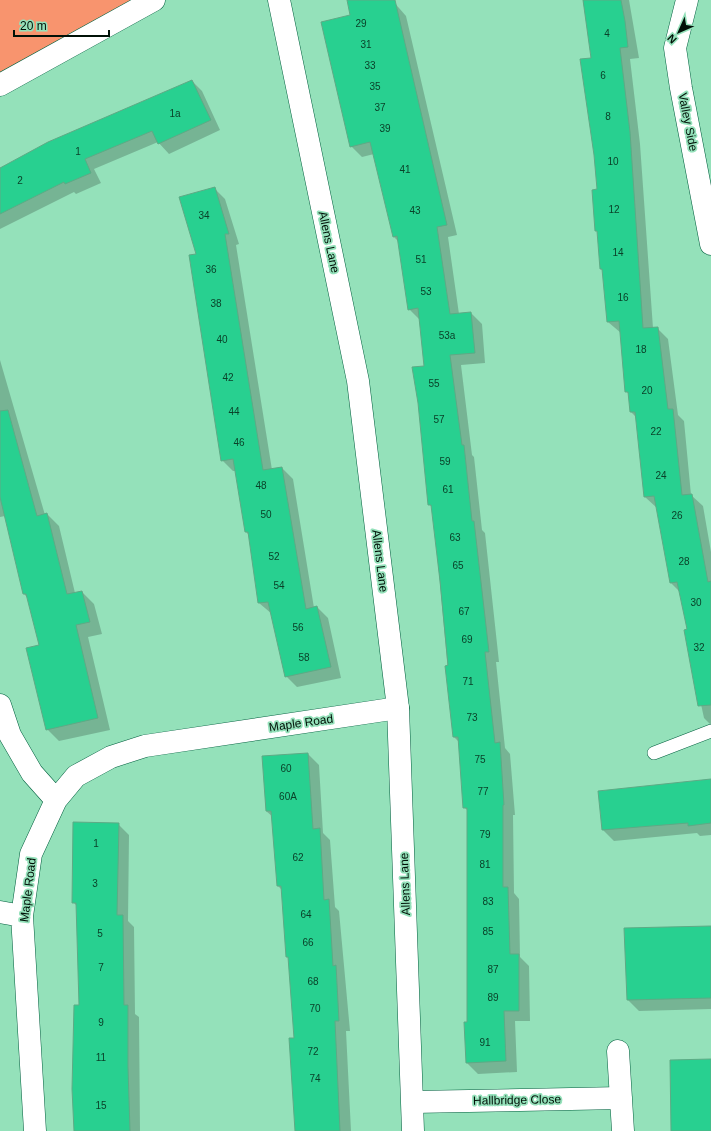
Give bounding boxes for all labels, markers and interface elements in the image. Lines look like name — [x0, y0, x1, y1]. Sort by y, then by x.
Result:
scale bar — [14, 12, 109, 38]
north arrow — [659, 12, 699, 52]
house number: 29 — [355, 18, 367, 29]
text: 20 m — [20, 19, 47, 33]
house number: 4 — [604, 28, 610, 39]
text: N — [665, 32, 679, 46]
house number: 31 — [360, 39, 372, 50]
house number: 33 — [364, 60, 376, 71]
house number: 6 — [600, 70, 606, 81]
house number: 35 — [369, 81, 381, 92]
street label: Valley Side — [675, 92, 701, 153]
house number: 37 — [374, 102, 386, 113]
house number: 1a — [169, 108, 181, 119]
house number: 8 — [605, 111, 611, 122]
house number: 39 — [379, 123, 391, 134]
house number: 1 — [75, 146, 81, 157]
house number: 10 — [607, 156, 619, 167]
house number: 41 — [399, 164, 411, 175]
house number: 2 — [17, 175, 23, 186]
house number: 12 — [608, 204, 620, 215]
house number: 43 — [409, 205, 421, 216]
house number: 34 — [198, 210, 210, 221]
street label: Allens Lane — [316, 210, 342, 274]
house number: 14 — [612, 247, 624, 258]
house number: 51 — [415, 254, 427, 265]
house number: 36 — [205, 264, 217, 275]
house number: 53 — [420, 286, 432, 297]
house number: 16 — [617, 292, 629, 303]
house number: 38 — [210, 298, 222, 309]
house number: 53a — [439, 330, 456, 341]
house number: 40 — [216, 334, 228, 345]
house number: 18 — [635, 344, 647, 355]
house number: 42 — [222, 372, 234, 383]
house number: 55 — [428, 378, 440, 389]
house number: 20 — [641, 385, 653, 396]
house number: 44 — [228, 406, 240, 417]
house number: 57 — [433, 414, 445, 425]
house number: 22 — [650, 426, 662, 437]
house number: 46 — [233, 437, 245, 448]
house number: 59 — [439, 456, 451, 467]
house number: 24 — [655, 470, 667, 481]
house number: 48 — [255, 480, 267, 491]
house number: 61 — [442, 484, 454, 495]
house number: 50 — [260, 509, 272, 520]
house number: 26 — [671, 510, 683, 521]
street label: Allens Lane — [369, 529, 391, 593]
house number: 63 — [449, 532, 461, 543]
house number: 52 — [268, 551, 280, 562]
house number: 28 — [678, 556, 690, 567]
house number: 65 — [452, 560, 464, 571]
house number: 54 — [273, 580, 285, 591]
house number: 30 — [690, 597, 702, 608]
house number: 67 — [458, 606, 470, 617]
house number: 56 — [292, 622, 304, 633]
house number: 69 — [461, 634, 473, 645]
house number: 32 — [693, 642, 705, 653]
house number: 58 — [298, 652, 310, 663]
house number: 71 — [462, 676, 474, 687]
street label: Maple Road — [268, 712, 334, 734]
house number: 73 — [466, 712, 478, 723]
house number: 75 — [474, 754, 486, 765]
house number: 60 — [280, 763, 292, 774]
house number: 77 — [477, 786, 489, 797]
house number: 60A — [279, 791, 297, 802]
house number: 79 — [479, 829, 491, 840]
house number: 1 — [93, 838, 99, 849]
house number: 62 — [292, 852, 304, 863]
street label: Allens Lane — [397, 852, 413, 916]
street label: Maple Road — [17, 857, 39, 923]
house number: 81 — [479, 859, 491, 870]
house number: 3 — [92, 878, 98, 889]
house number: 83 — [482, 896, 494, 907]
house number: 64 — [300, 909, 312, 920]
house number: 85 — [482, 926, 494, 937]
house number: 5 — [97, 928, 103, 939]
house number: 66 — [302, 937, 314, 948]
house number: 7 — [98, 962, 104, 973]
house number: 87 — [487, 964, 499, 975]
house number: 68 — [307, 976, 319, 987]
house number: 89 — [487, 992, 499, 1003]
house number: 70 — [309, 1003, 321, 1014]
house number: 9 — [98, 1017, 104, 1028]
house number: 91 — [479, 1037, 491, 1048]
house number: 72 — [307, 1046, 319, 1057]
house number: 11 — [96, 1052, 107, 1063]
house number: 74 — [309, 1073, 321, 1084]
street label: Hallbridge Close — [473, 1092, 561, 1108]
house number: 15 — [95, 1100, 107, 1111]

